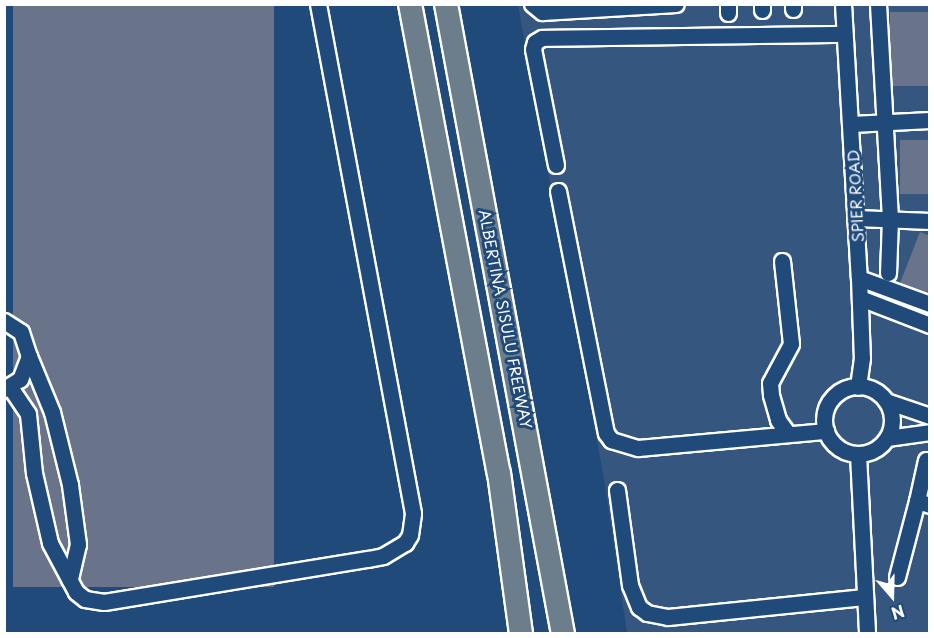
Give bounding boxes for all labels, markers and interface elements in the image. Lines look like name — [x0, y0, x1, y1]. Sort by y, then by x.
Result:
street label: SPIER ROAD — [844, 149, 866, 243]
street label: ALBERTINA SISULU FREEWAY — [476, 207, 536, 431]
north arrow — [862, 566, 922, 626]
text: N — [888, 599, 908, 626]

